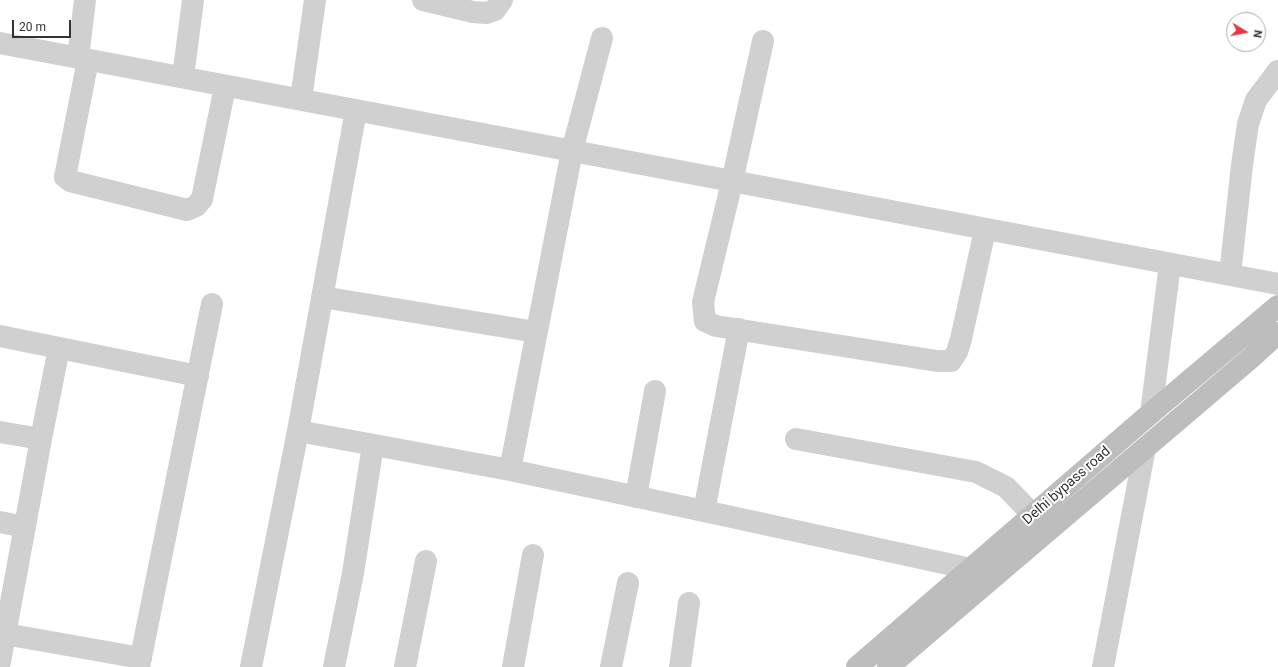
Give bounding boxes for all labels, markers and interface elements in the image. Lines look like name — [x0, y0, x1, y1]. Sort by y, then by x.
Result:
scale bar — [14, 12, 73, 38]
north arrow — [1226, 12, 1266, 52]
text: 20 m — [19, 20, 46, 34]
text: N — [1250, 29, 1264, 39]
street label: Delhi bypass road — [1020, 443, 1114, 529]

